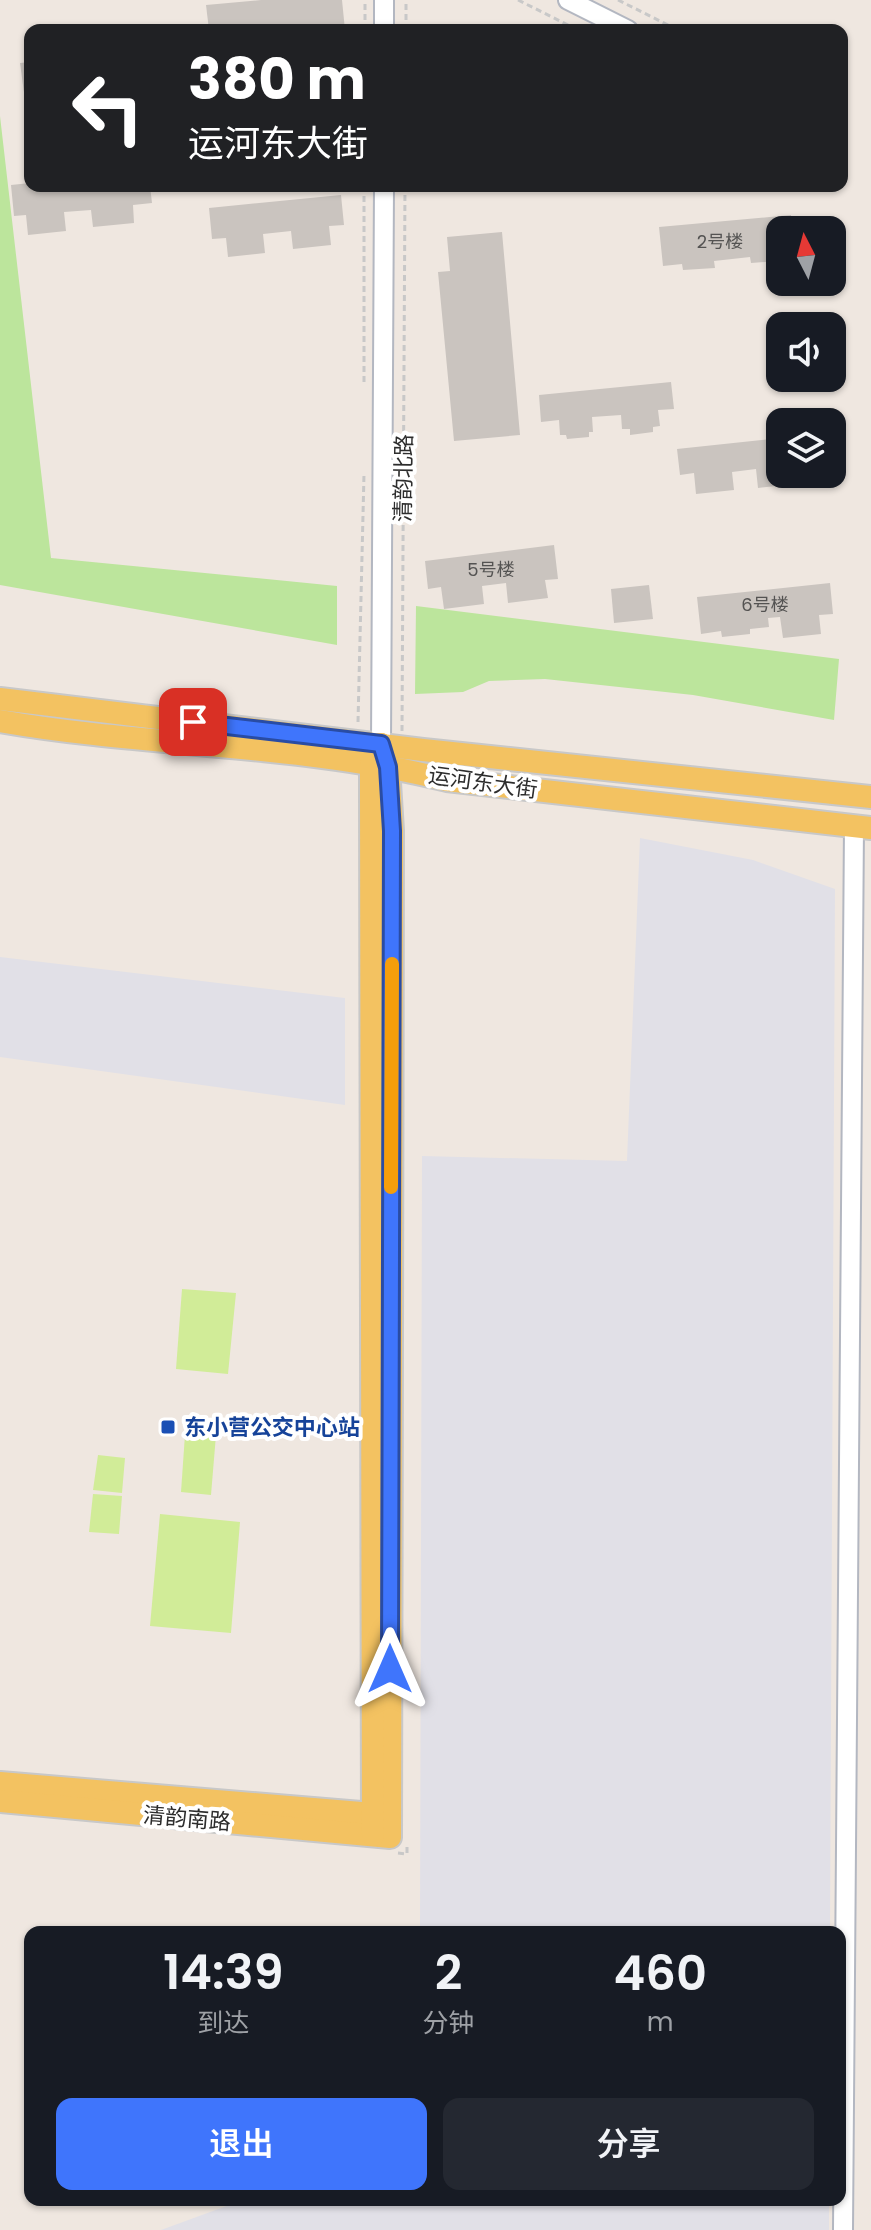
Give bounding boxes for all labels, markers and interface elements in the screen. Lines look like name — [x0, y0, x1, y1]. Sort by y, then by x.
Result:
text: 380 m — [188, 40, 366, 119]
icon: left — [56, 56, 160, 160]
text: 运河东大街 — [188, 118, 368, 169]
north arrow — [766, 216, 846, 296]
map controls — [766, 216, 846, 488]
house number: 2号楼 — [697, 229, 743, 254]
button: sound — [766, 312, 846, 392]
button: layers — [766, 408, 846, 488]
street label: 清韵北路 — [387, 434, 420, 522]
house number: 5号楼 — [467, 557, 515, 582]
house number: 6号楼 — [741, 592, 789, 617]
pin — [159, 688, 227, 756]
icon: arrive — [171, 700, 215, 744]
street label: 运河东大街 — [426, 759, 540, 805]
place label: 东小营公交中心站 — [184, 1412, 360, 1443]
marker: 东小营公交中心站 — [159, 1418, 177, 1436]
position arrow — [348, 1627, 432, 1711]
street label: 清韵南路 — [142, 1799, 232, 1838]
text: 14:39 — [163, 1939, 284, 2006]
text: 2 — [435, 1939, 462, 2006]
text: 460 — [614, 1940, 707, 2007]
text: m — [647, 2004, 674, 2040]
text: 到达 — [197, 2005, 249, 2041]
text: 分钟 — [423, 2005, 475, 2041]
button: 退出 — [56, 2098, 427, 2190]
button: 分享 — [443, 2098, 814, 2190]

